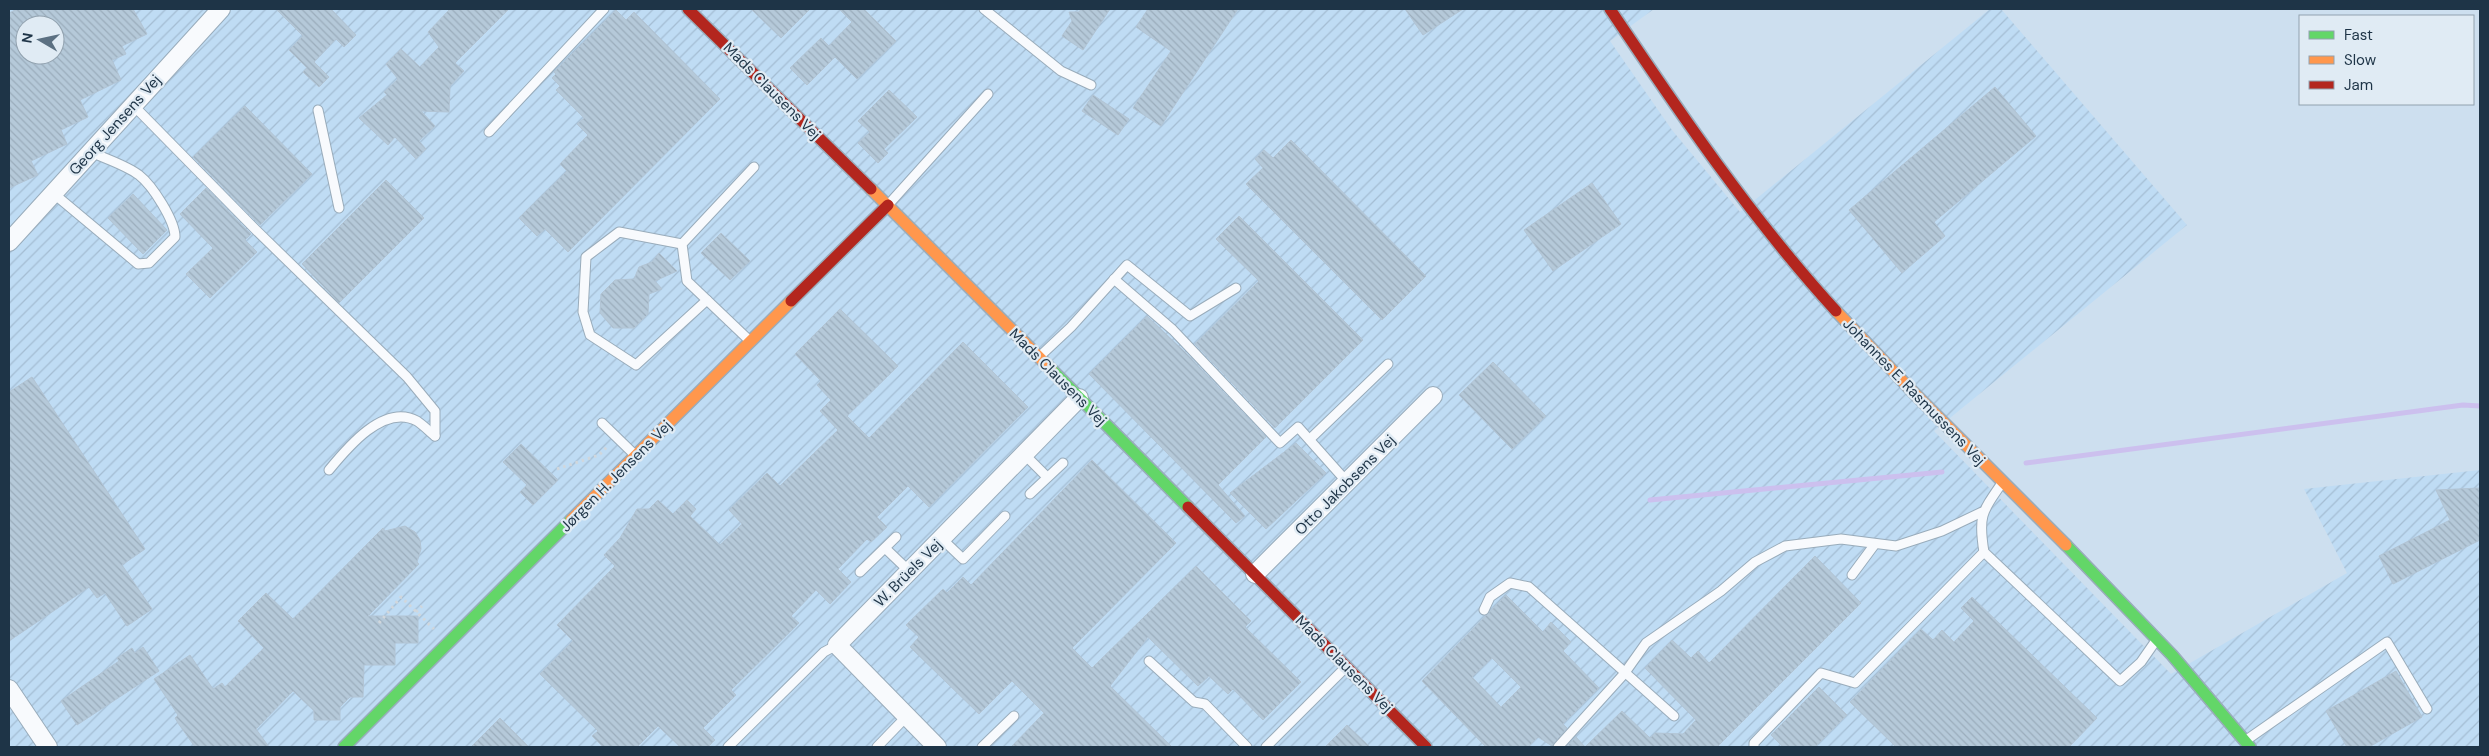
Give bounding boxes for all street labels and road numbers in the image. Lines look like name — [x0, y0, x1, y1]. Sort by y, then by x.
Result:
street label: Mads Clausens Vej — [719, 38, 825, 144]
street label: Georg Jensens Vej — [65, 71, 165, 179]
street label: Johannes E. Rasmussens Vej — [1838, 314, 1990, 470]
street label: Mads Clausens Vej — [1005, 324, 1111, 430]
street label: Jørgen H. Jensens Vej — [556, 416, 676, 536]
street label: Otto Jakobsens Vej — [1290, 430, 1400, 540]
street label: W. Brüels Vej — [870, 535, 946, 611]
street label: Mads Clausens Vej — [1291, 611, 1397, 717]

